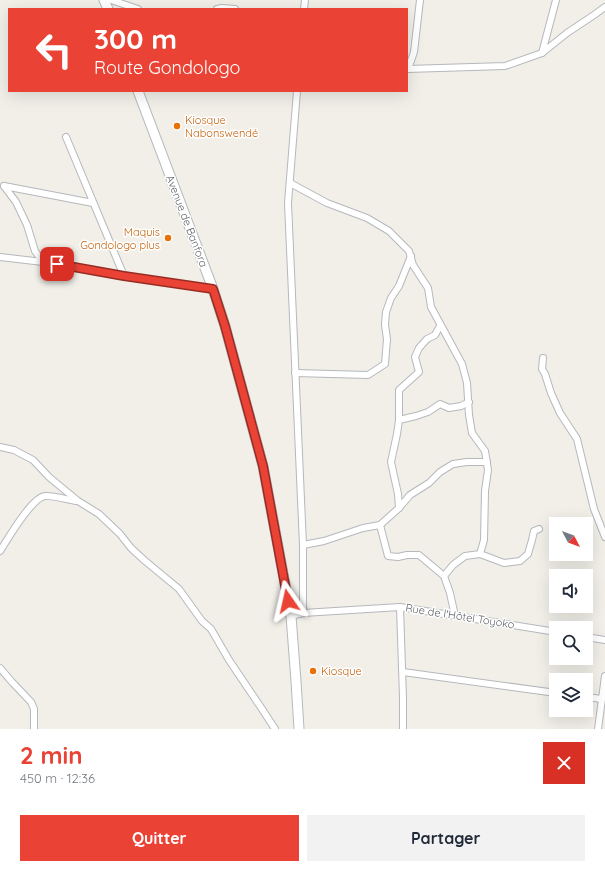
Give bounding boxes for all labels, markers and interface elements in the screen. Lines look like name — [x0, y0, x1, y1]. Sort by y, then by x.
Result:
text: 300 m — [94, 21, 177, 56]
icon: left — [28, 24, 80, 76]
text: Route Gondologo — [94, 56, 240, 79]
place label: Kiosque Nabonswendé — [185, 113, 258, 140]
marker: Kiosque Nabonswendé — [172, 121, 182, 131]
street label: Avenue de Banfora — [163, 173, 211, 269]
place label: Maquis Gondologo plus — [80, 225, 160, 252]
marker: Maquis Gondologo plus — [163, 233, 173, 243]
pin — [40, 247, 74, 281]
icon: arrive — [46, 253, 68, 275]
north arrow — [549, 517, 593, 561]
map controls — [549, 517, 593, 717]
button: sound — [549, 569, 593, 613]
position arrow — [267, 580, 309, 622]
street label: Rue de l'Hôtel Toyoko — [404, 600, 516, 632]
button: search — [549, 621, 593, 665]
place label: Kiosque — [321, 664, 362, 678]
marker: Kiosque — [308, 666, 318, 676]
button: layers — [549, 673, 593, 717]
text: 2 min — [20, 740, 82, 770]
button: close — [543, 742, 585, 784]
text: 450 m · 12:36 — [20, 770, 95, 786]
button: Quitter — [20, 815, 299, 861]
button: Partager — [307, 815, 585, 861]

